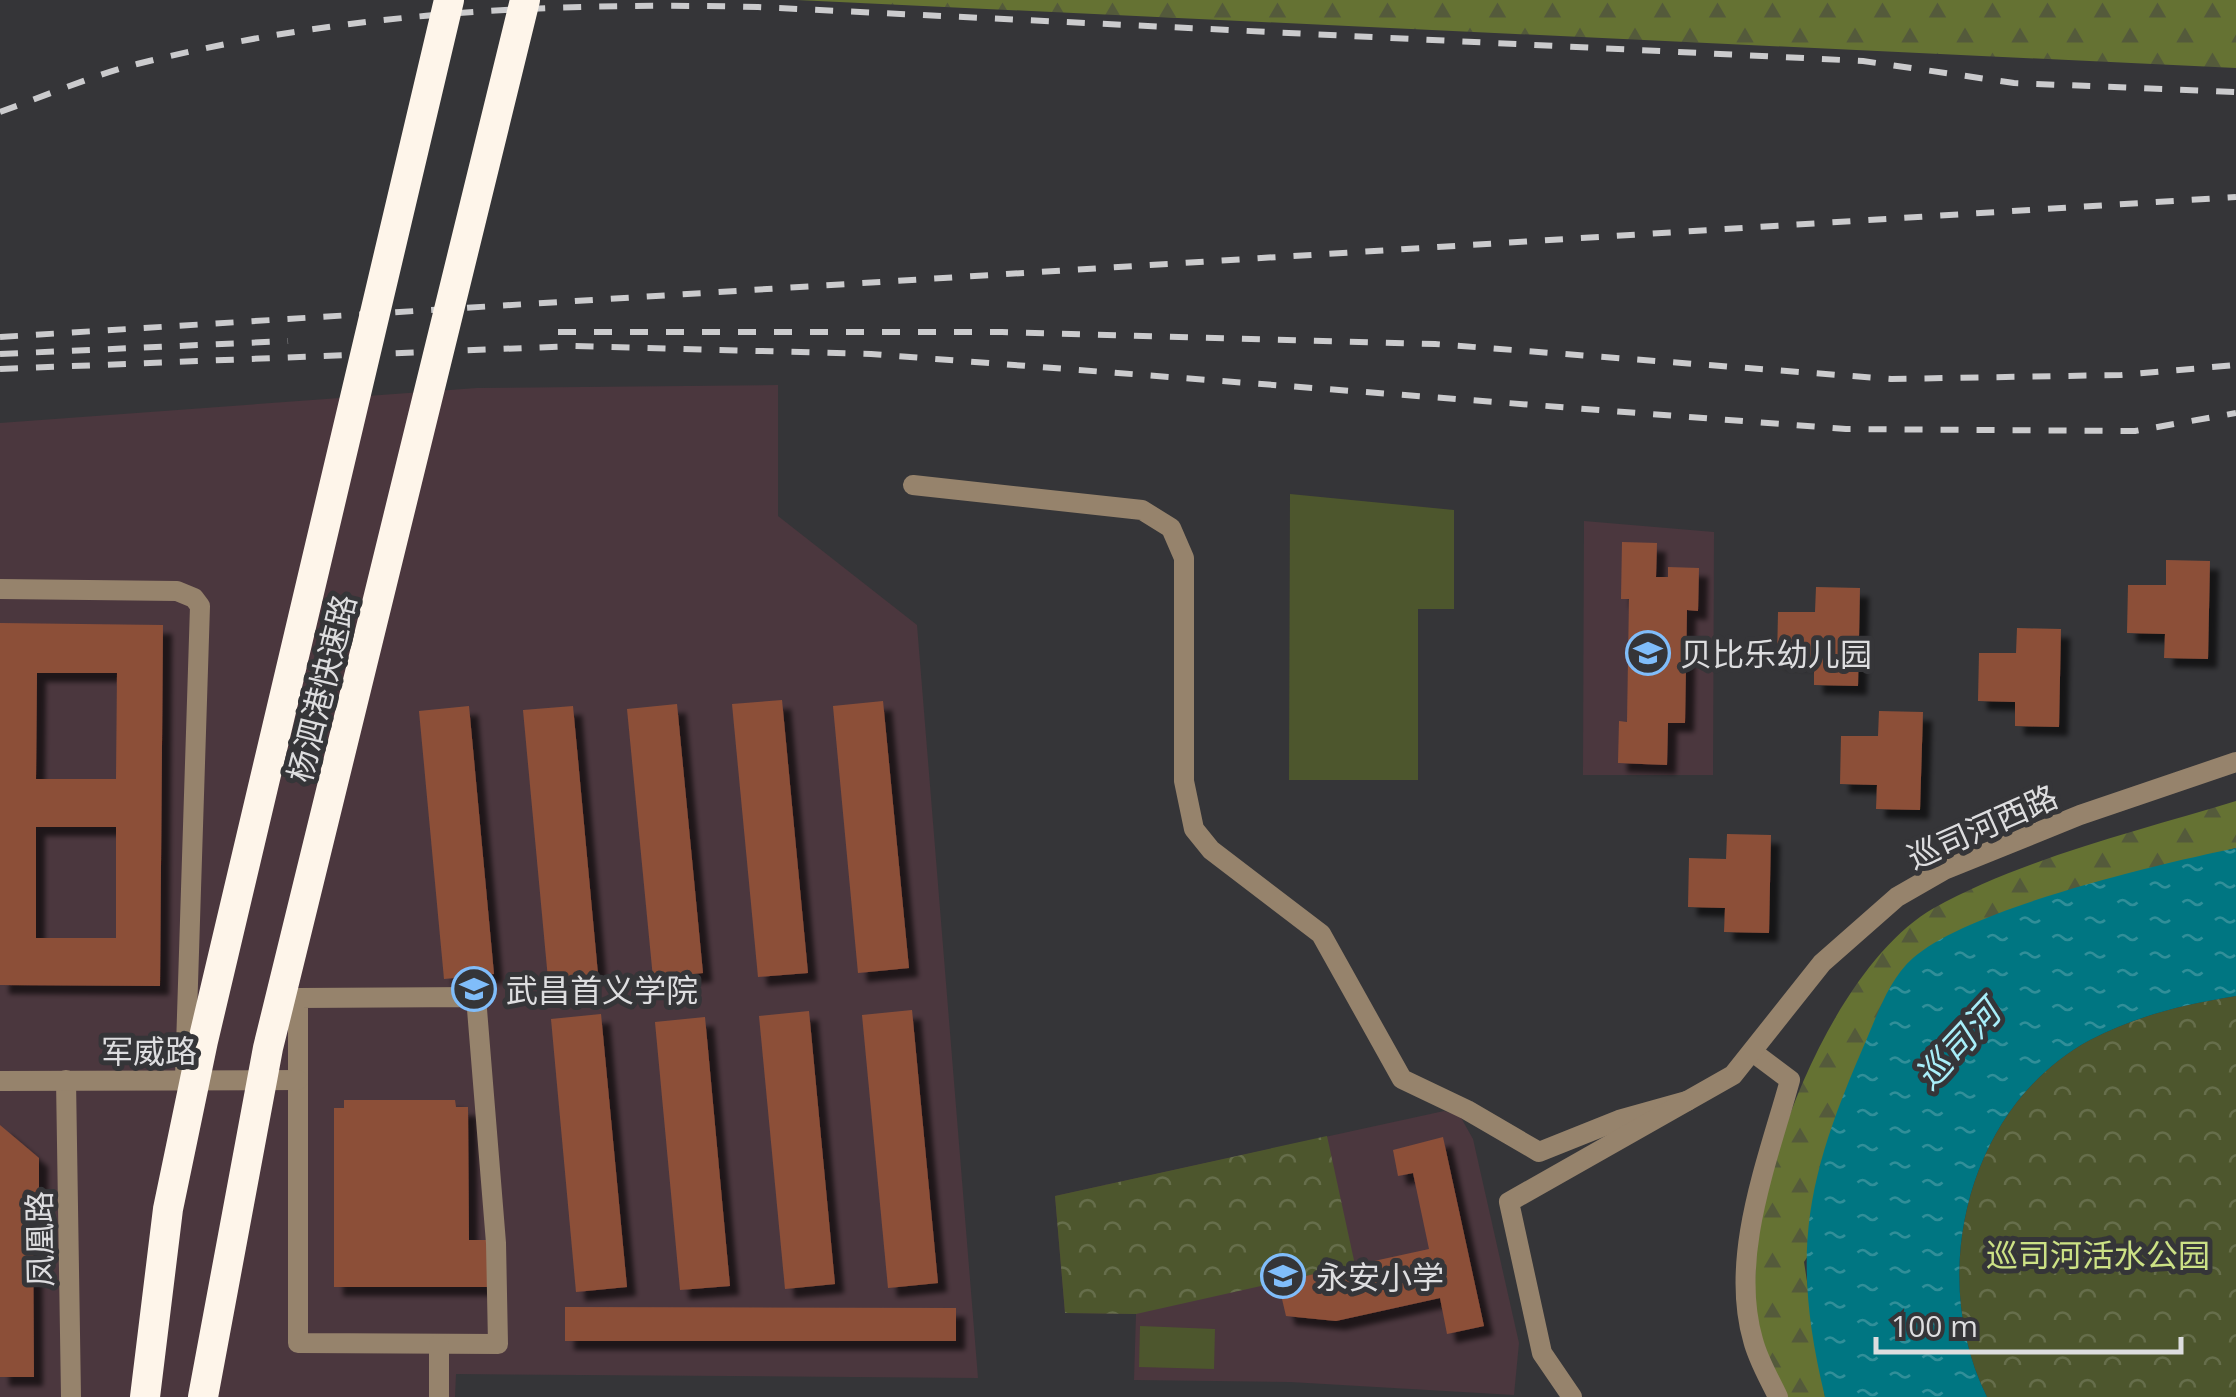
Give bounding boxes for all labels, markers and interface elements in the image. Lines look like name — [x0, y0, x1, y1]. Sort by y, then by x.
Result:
street label: 杨泗港快速路 — [277, 590, 365, 786]
school or university icon: 贝比乐幼儿园 — [1625, 630, 1671, 676]
place label: 贝比乐幼儿园 — [1680, 632, 1872, 675]
street label: 巡司河西路 — [1900, 774, 2064, 878]
school or university icon: 武昌首义学院 — [451, 966, 497, 1012]
place label: 武昌首义学院 — [506, 968, 698, 1011]
water label: 巡司河 — [1904, 985, 2014, 1098]
street label: 军威路 — [101, 1029, 197, 1072]
street label: 凤凰路 — [17, 1191, 61, 1287]
park label: 巡司河活水公园 — [1986, 1233, 2210, 1276]
school or university icon: 永安小学 — [1260, 1253, 1306, 1299]
place label: 永安小学 — [1316, 1255, 1444, 1298]
scale bar — [1876, 1292, 2181, 1354]
text: 100 m — [1891, 1305, 1978, 1346]

